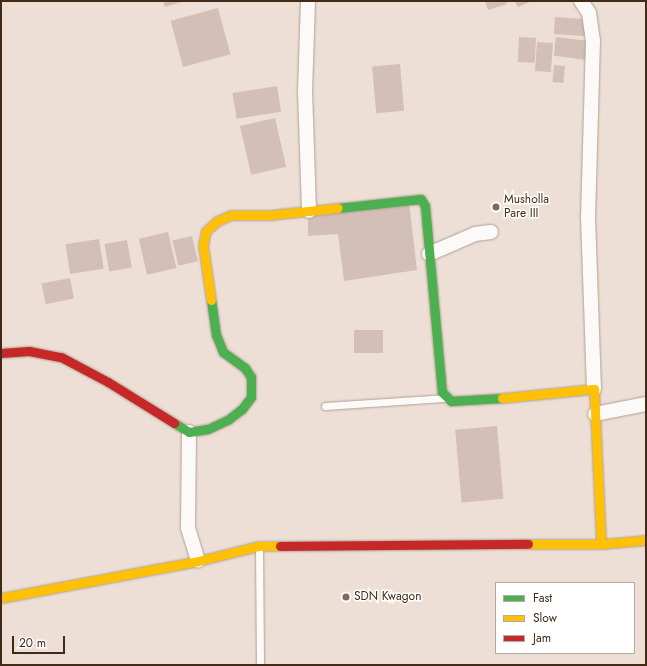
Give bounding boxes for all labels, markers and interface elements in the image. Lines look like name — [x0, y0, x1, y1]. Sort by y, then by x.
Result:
place label: Musholla Pare III — [504, 193, 549, 221]
marker: Musholla Pare III — [491, 202, 501, 212]
legend — [495, 582, 635, 654]
text: Fast — [533, 589, 552, 607]
place label: SDN Kwagon — [354, 590, 421, 604]
marker: SDN Kwagon — [341, 592, 351, 602]
text: Slow — [533, 609, 557, 627]
scale bar — [14, 628, 67, 654]
text: Jam — [533, 629, 551, 647]
text: 20 m — [19, 634, 46, 652]

